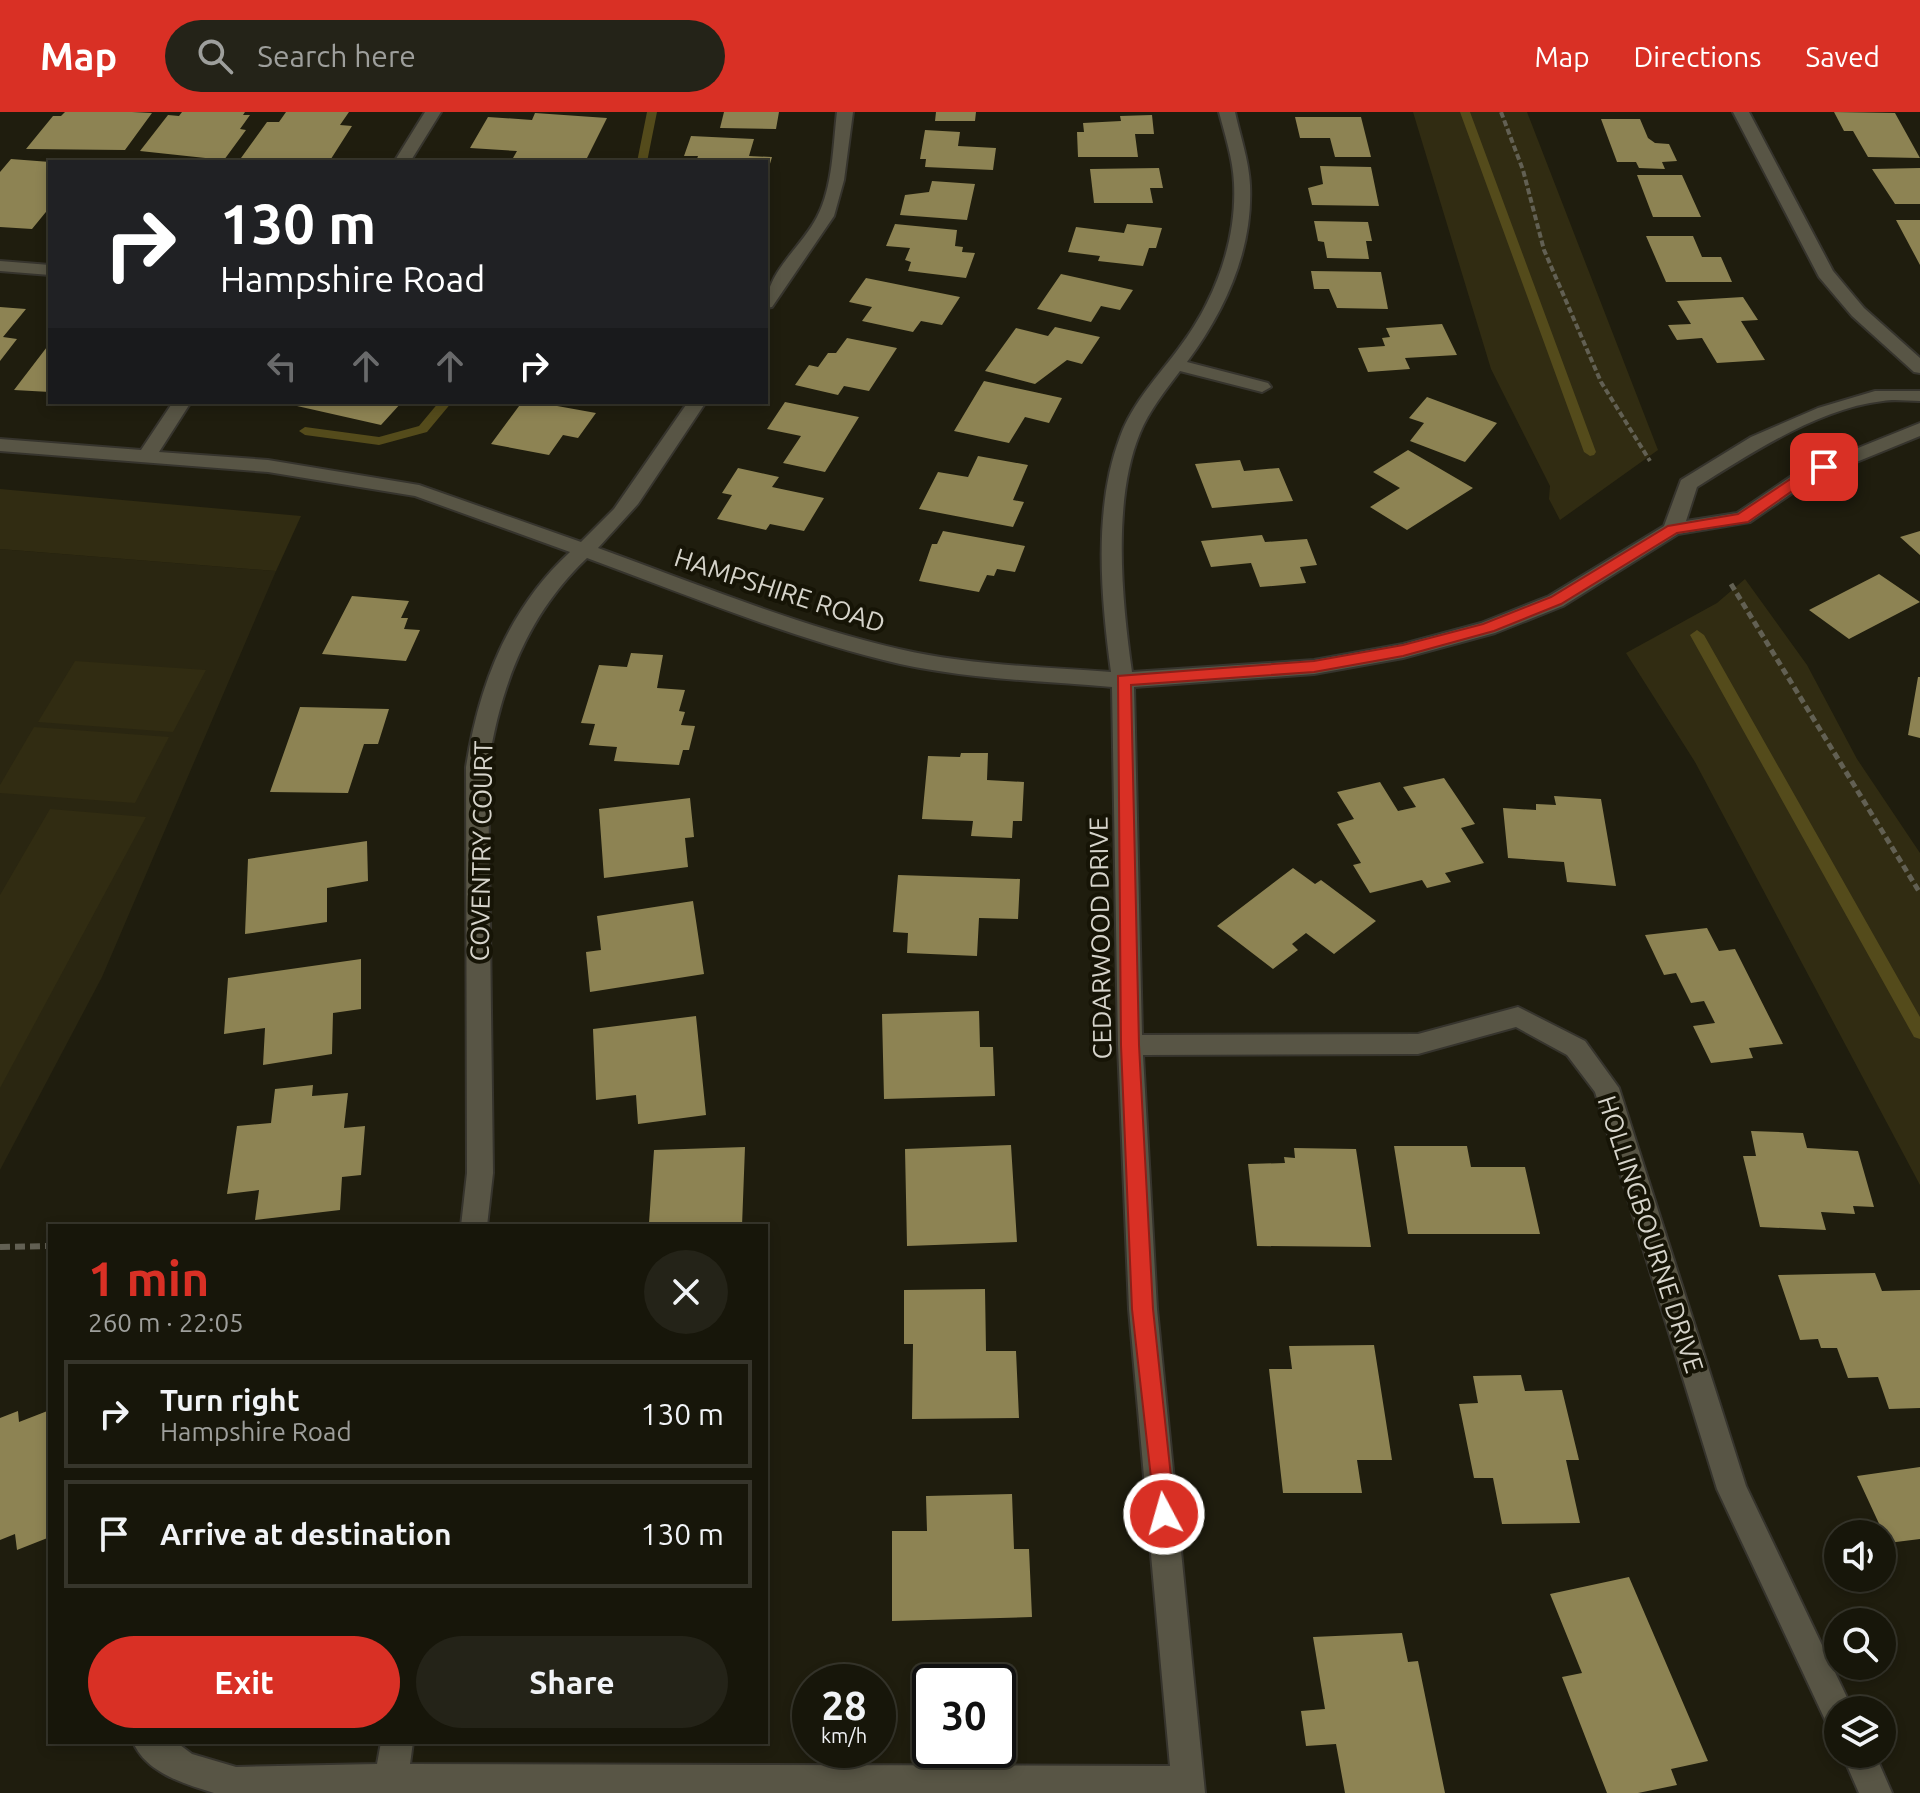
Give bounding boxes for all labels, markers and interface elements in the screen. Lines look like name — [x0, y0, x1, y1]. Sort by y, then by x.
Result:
search box — [165, 20, 725, 92]
icon: search — [193, 34, 237, 78]
text: Map — [40, 35, 117, 77]
text: Search here — [257, 39, 416, 73]
text: Map — [1534, 41, 1590, 72]
text: Directions — [1634, 41, 1761, 72]
text: Saved — [1805, 41, 1880, 72]
icon: right — [88, 192, 192, 296]
text: 130 m — [220, 192, 376, 255]
text: Hampshire Road — [220, 258, 485, 299]
icon: left — [260, 344, 304, 388]
icon: ahead — [344, 344, 388, 388]
icon: ahead — [428, 344, 472, 388]
icon: right — [512, 344, 556, 388]
pin — [1790, 433, 1858, 501]
icon: arrive — [1802, 445, 1846, 489]
street label: HAMPSHIRE ROAD — [671, 542, 889, 638]
street label: COVENTRY COURT — [465, 740, 497, 962]
street label: CEDARWOOD DRIVE — [1083, 816, 1117, 1060]
street label: HOLLINGBOURNE DRIVE — [1593, 1092, 1709, 1376]
button: close — [644, 1250, 728, 1334]
text: 1 min — [88, 1251, 209, 1305]
text: 260 m · 22:05 — [88, 1308, 244, 1337]
text: Turn right — [160, 1383, 300, 1417]
icon: right — [92, 1392, 136, 1436]
text: 130 m — [640, 1397, 724, 1431]
text: Hampshire Road — [160, 1417, 352, 1446]
position arrow — [1122, 1472, 1206, 1556]
icon: arrive — [92, 1512, 136, 1556]
text: Arrive at destination — [160, 1517, 452, 1551]
text: 130 m — [640, 1517, 724, 1551]
map controls — [1824, 1520, 1896, 1768]
button: sound — [1824, 1520, 1896, 1592]
button: search — [1824, 1608, 1896, 1680]
button: Exit — [88, 1636, 400, 1728]
button: Share — [416, 1636, 728, 1728]
speed limit sign: 30 — [912, 1664, 1016, 1768]
text: 28 — [821, 1683, 867, 1728]
button: layers — [1824, 1696, 1896, 1768]
text: km/h — [821, 1724, 867, 1747]

